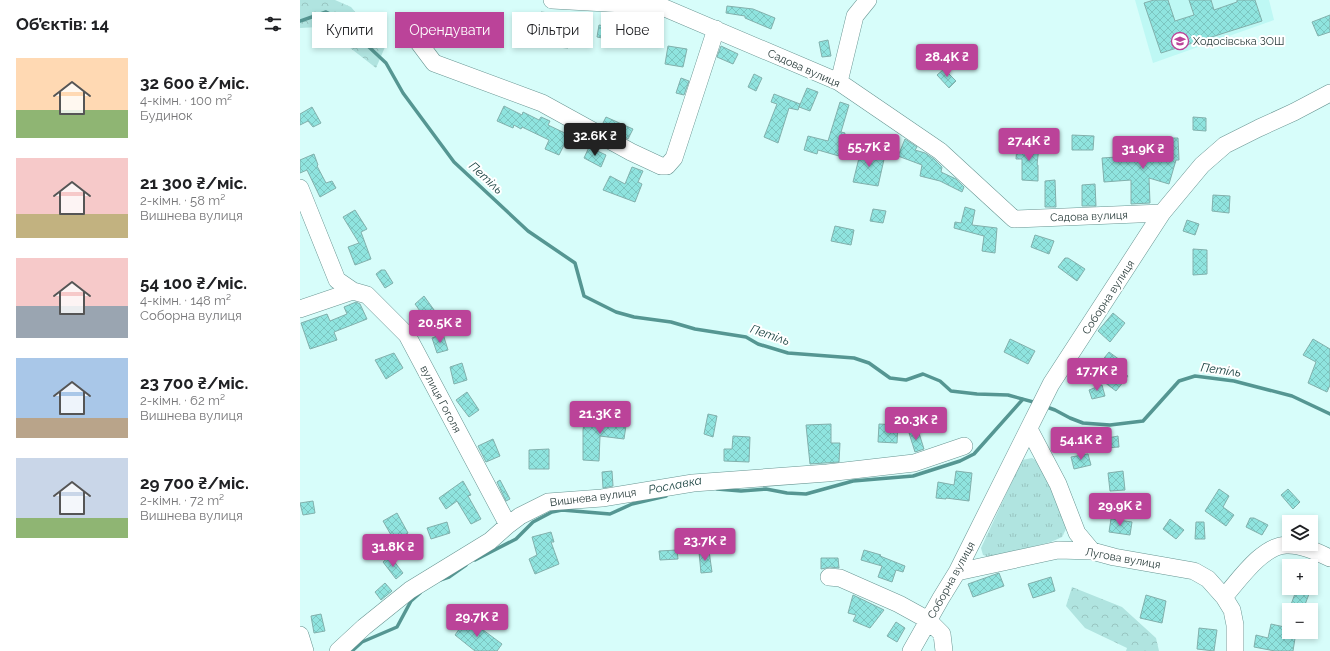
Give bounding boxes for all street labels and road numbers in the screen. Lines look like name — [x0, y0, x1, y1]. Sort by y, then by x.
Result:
street label: Садова вулиця — [766, 47, 842, 90]
street label: Садова вулиця — [1050, 209, 1128, 224]
street label: Соборна вулиця — [1080, 258, 1137, 337]
street label: вулиця Гоголя — [417, 363, 464, 435]
street label: Вишнева вулиця — [549, 486, 637, 509]
street label: Соборна вулиця — [925, 539, 978, 621]
street label: Лугова вулиця — [1084, 545, 1162, 572]

